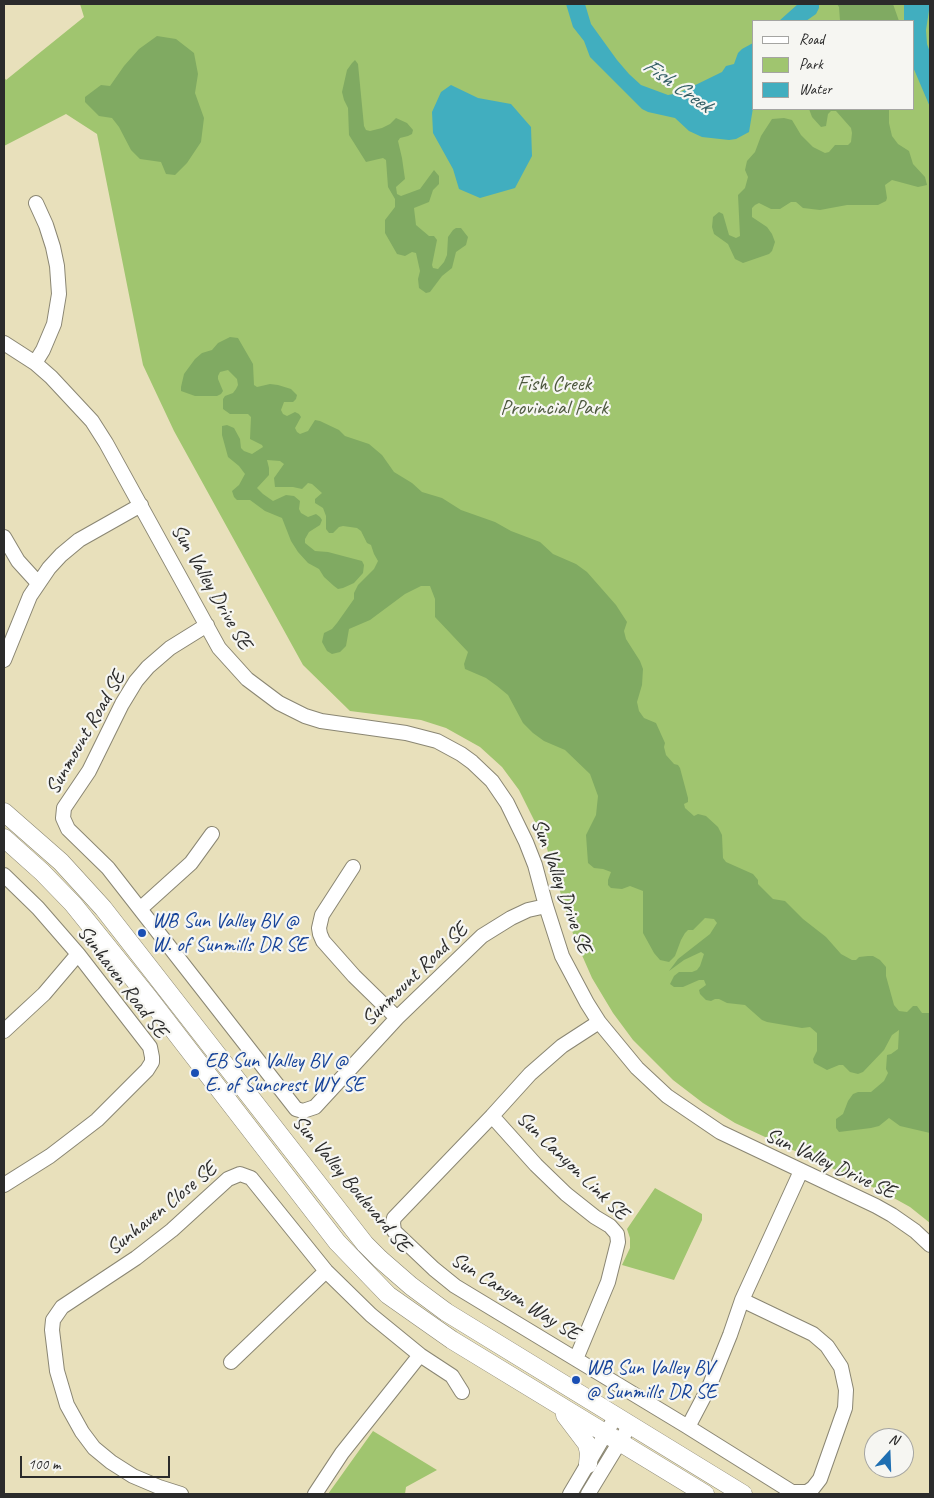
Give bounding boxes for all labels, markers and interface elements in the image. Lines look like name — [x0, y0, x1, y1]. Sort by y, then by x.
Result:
legend — [752, 20, 914, 110]
text: Road — [799, 30, 824, 49]
water label: Fish Creek — [638, 53, 716, 119]
text: Park — [799, 55, 823, 74]
text: Water — [799, 80, 832, 99]
park label: Fish Creek Provincial Park — [500, 371, 608, 421]
street label: Sun Valley Drive SE — [165, 520, 257, 654]
street label: Sunmount Road SE — [41, 667, 131, 799]
street label: Sun Valley Drive SE — [525, 816, 597, 956]
place label: WB Sun Valley BV @ W. of Sunmills DR SE — [152, 908, 307, 958]
street label: Sunmount Road SE — [357, 918, 473, 1032]
street label: Sunhaven Road SE — [71, 921, 173, 1043]
marker: WB Sun Valley BV @ W. of Sunmills DR SE — [136, 927, 148, 939]
place label: EB Sun Valley BV @ E. of Suncrest WY SE — [205, 1048, 364, 1098]
marker: EB Sun Valley BV @ E. of Suncrest WY SE — [189, 1067, 201, 1079]
street label: Sun Canyon Link SE — [511, 1106, 633, 1226]
street label: Sun Valley Boulevard SE — [286, 1110, 416, 1258]
street label: Sun Valley Drive SE — [761, 1123, 899, 1205]
street label: Sunhaven Close SE — [102, 1157, 222, 1261]
street label: Sun Canyon Way SE — [446, 1247, 584, 1347]
place label: WB Sun Valley BV @ Sunmills DR SE — [586, 1355, 716, 1405]
marker: WB Sun Valley BV @ Sunmills DR SE — [570, 1374, 582, 1386]
north arrow — [864, 1428, 914, 1478]
text: N — [887, 1430, 901, 1449]
scale bar — [22, 1446, 172, 1478]
text: 100 m — [28, 1455, 60, 1474]

